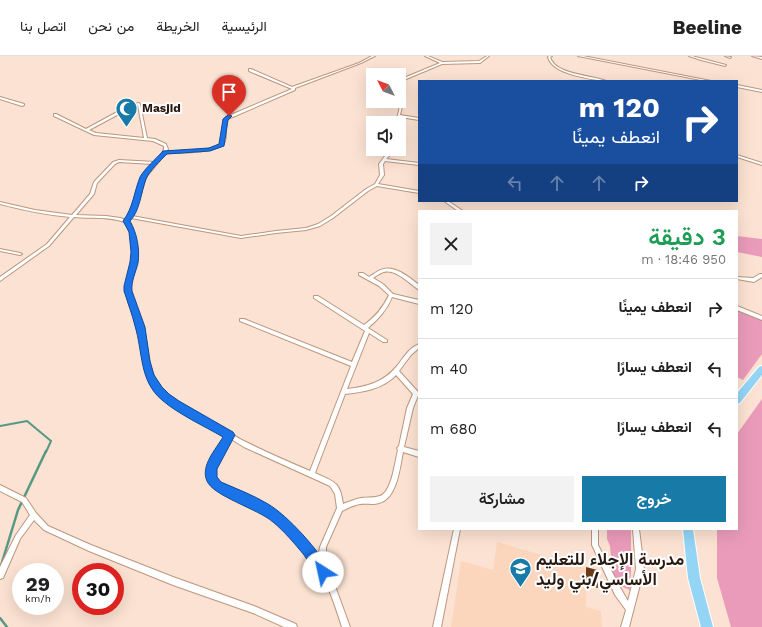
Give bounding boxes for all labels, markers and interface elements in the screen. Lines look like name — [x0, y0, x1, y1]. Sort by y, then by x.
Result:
text: Beeline — [672, 16, 742, 39]
text: اتصل بنا — [20, 18, 66, 34]
text: من نحن — [88, 18, 134, 34]
text: الخريطة — [156, 18, 200, 34]
text: الرئيسية — [222, 18, 267, 34]
north arrow — [366, 68, 406, 108]
map controls — [366, 68, 406, 156]
pin — [212, 75, 246, 116]
icon: arrive — [218, 81, 240, 103]
text: 120 m — [579, 91, 660, 124]
mosque icon: Masjid — [114, 95, 140, 128]
icon: right — [674, 96, 726, 148]
place label: Masjid — [142, 101, 181, 115]
button: sound — [366, 116, 406, 156]
text: انعطف يمينًا — [572, 126, 660, 147]
icon: left — [504, 172, 526, 194]
icon: ahead — [546, 172, 568, 194]
icon: ahead — [588, 172, 610, 194]
icon: right — [630, 172, 652, 194]
button: close — [430, 223, 472, 265]
text: 3 دقيقة — [648, 223, 726, 251]
text: 950 m · 18:46 — [641, 252, 726, 267]
text: انعطف يمينًا — [619, 298, 692, 316]
icon: right — [704, 298, 726, 320]
text: 120 m — [430, 300, 473, 318]
text: انعطف يسارًا — [617, 358, 692, 376]
icon: left — [704, 358, 726, 380]
text: 40 m — [430, 360, 468, 378]
text: انعطف يسارًا — [617, 418, 692, 436]
icon: left — [704, 418, 726, 440]
text: 680 m — [430, 420, 477, 438]
button: مشاركة — [430, 476, 574, 522]
button: خروج — [582, 476, 726, 522]
place label: مدرسة الإجلاء للتعليم الأساسي/بني وليد — [536, 549, 684, 593]
position arrow — [302, 551, 344, 593]
school or university icon: مدرسة الإجلاء للتعليم الأساسي/بني وليد — [508, 556, 534, 589]
speed limit sign: 30 — [72, 563, 124, 615]
text: 29 — [26, 572, 50, 596]
text: km/h — [25, 593, 51, 604]

